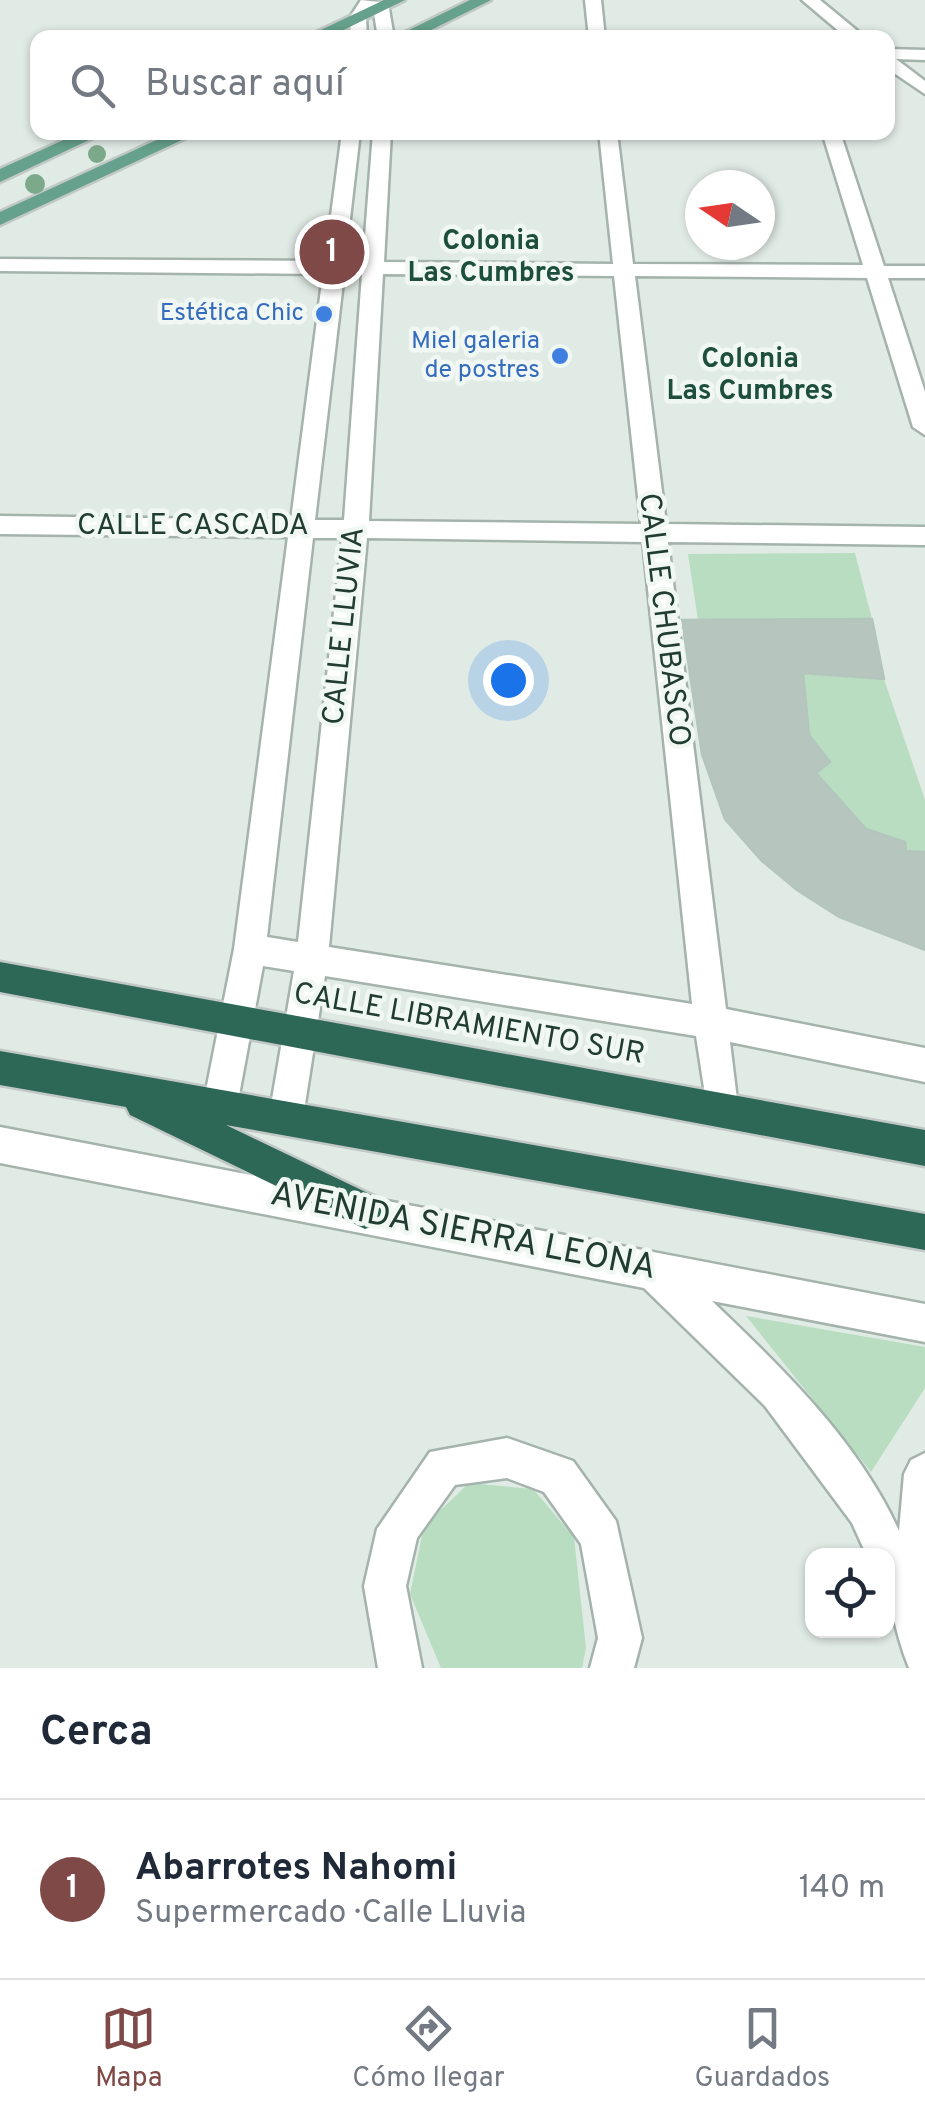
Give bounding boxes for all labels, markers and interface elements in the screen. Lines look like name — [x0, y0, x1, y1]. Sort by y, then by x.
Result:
search box — [30, 30, 895, 140]
icon: search — [65, 58, 120, 113]
text: Buscar aquí — [145, 61, 345, 110]
north arrow — [685, 170, 775, 260]
pin: 1 — [300, 214, 364, 290]
district label: Colonia Las Cumbres — [407, 224, 575, 292]
place label: Estética Chic — [160, 298, 304, 330]
marker: Estética Chic — [313, 303, 335, 325]
place label: Miel galeria de postres — [411, 326, 540, 387]
district label: Colonia Las Cumbres — [666, 342, 834, 410]
marker: Miel galeria de postres — [549, 345, 571, 367]
street label: CALLE CHUBASCO — [629, 491, 697, 749]
street label: CALLE CASCADA — [77, 508, 309, 545]
street label: CALLE LLUVIA — [316, 525, 374, 727]
your location — [483, 655, 534, 706]
street label: CALLE LIBRAMIENTO SUR — [291, 976, 647, 1074]
street label: AVENIDA SIERRA LEONA — [267, 1173, 659, 1291]
map controls — [805, 1548, 895, 1638]
button: locate — [805, 1548, 895, 1638]
text: Cerca — [40, 1707, 153, 1760]
text: Abarrotes Nahomi — [135, 1845, 457, 1894]
text: 1 — [66, 1869, 79, 1909]
text: 140 m — [799, 1869, 885, 1909]
text: Supermercado · Calle Lluvia — [135, 1894, 526, 1934]
tab: Mapa — [95, 2001, 163, 2097]
tab: Cómo llegar — [352, 2001, 505, 2097]
tab: Guardados — [695, 2001, 830, 2097]

